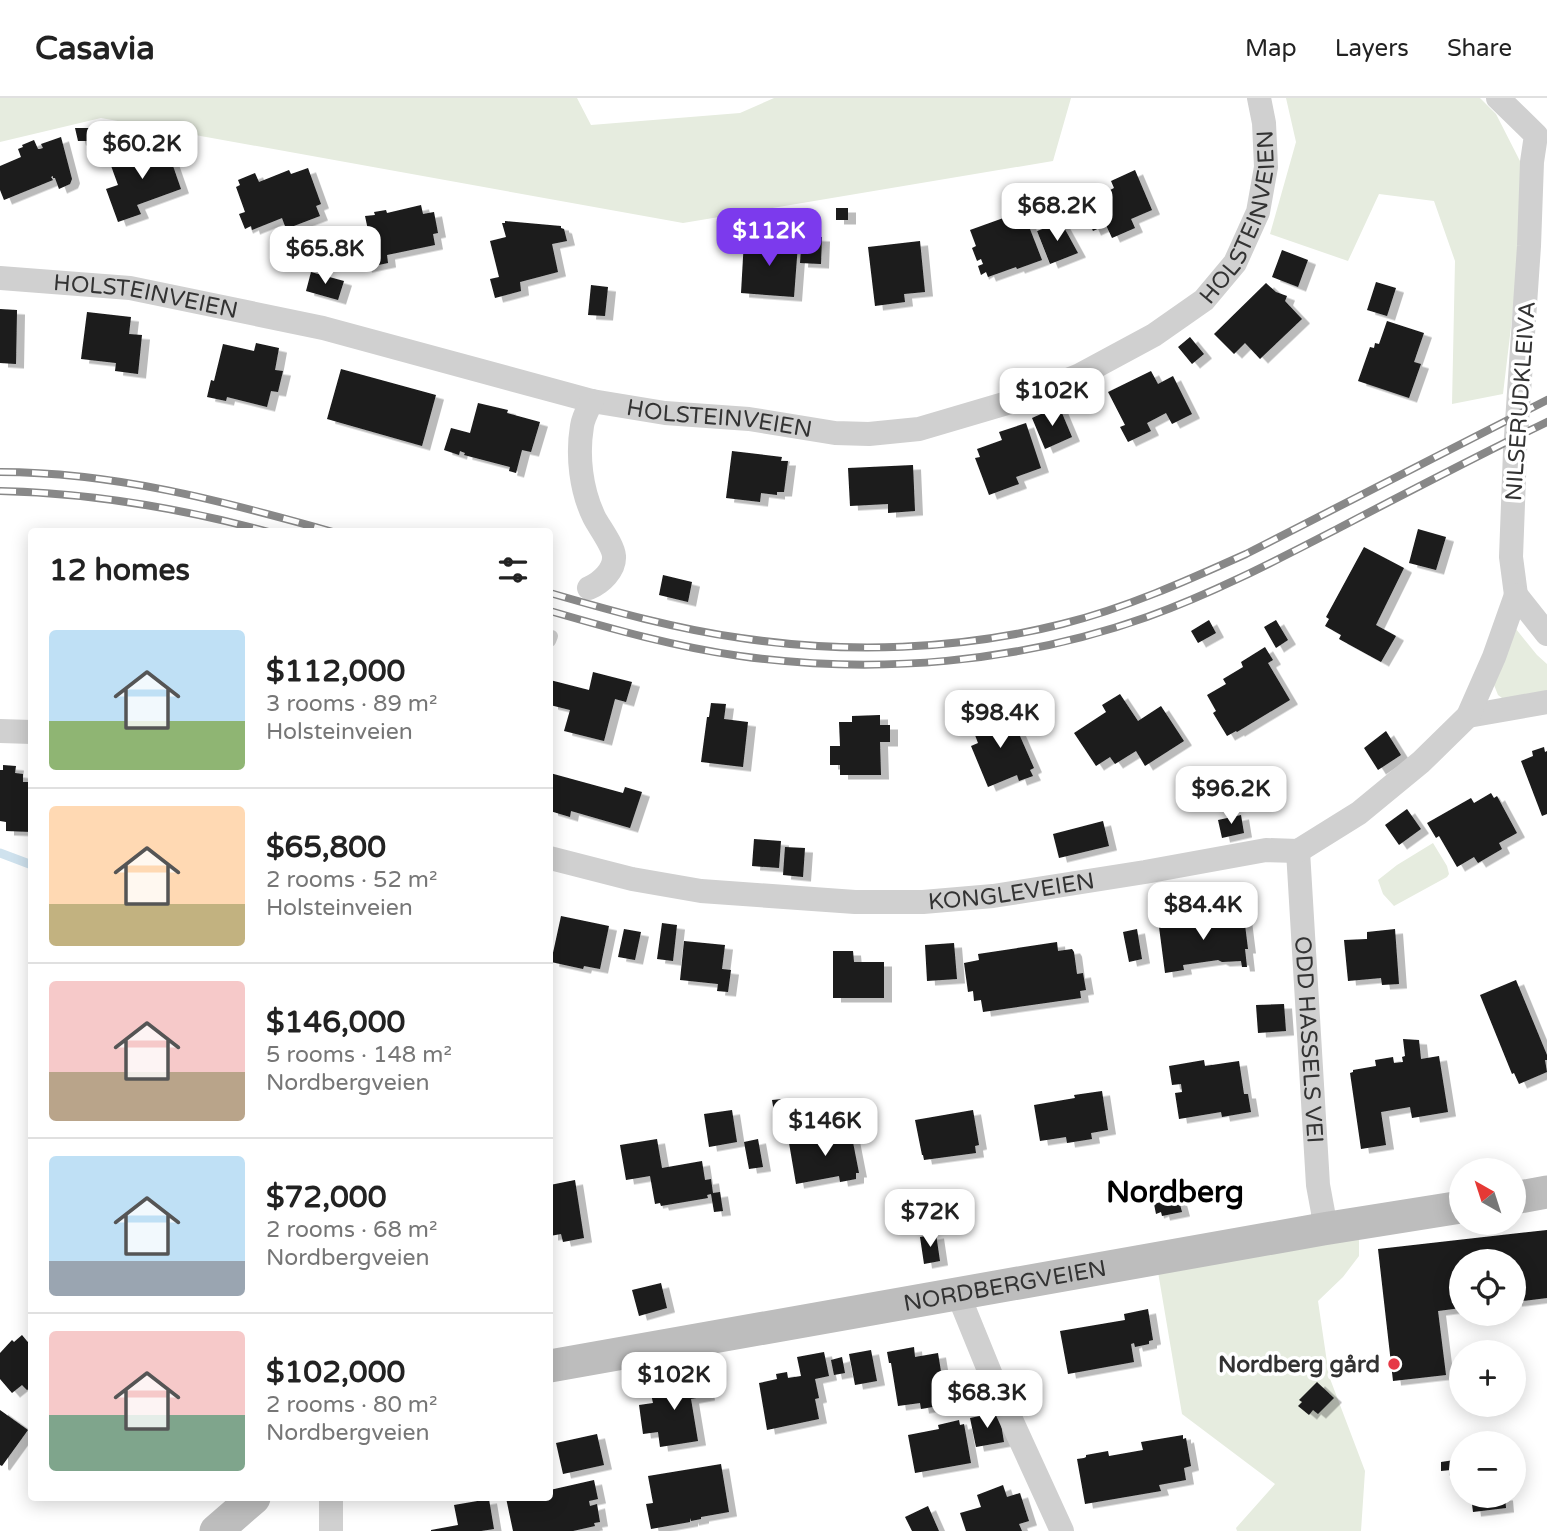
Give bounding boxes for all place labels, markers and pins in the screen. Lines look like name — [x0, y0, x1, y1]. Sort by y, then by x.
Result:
pin: $60.2K — [85, 122, 199, 181]
pin: $68.2K — [1000, 184, 1114, 243]
pin: $112K — [720, 208, 818, 268]
pin: $65.8K — [268, 226, 382, 286]
pin: $102K — [1003, 368, 1101, 428]
pin: $98.4K — [943, 690, 1057, 750]
pin: $96.2K — [1174, 766, 1288, 826]
pin: $84.4K — [1146, 882, 1260, 942]
pin: $146K — [776, 1098, 874, 1158]
pin: $72K — [889, 1190, 971, 1249]
place label: Nordberg gård — [1218, 1351, 1380, 1379]
pin: $102K — [625, 1352, 723, 1412]
marker: Nordberg gård — [1386, 1356, 1402, 1372]
pin: $68.3K — [930, 1370, 1044, 1430]

